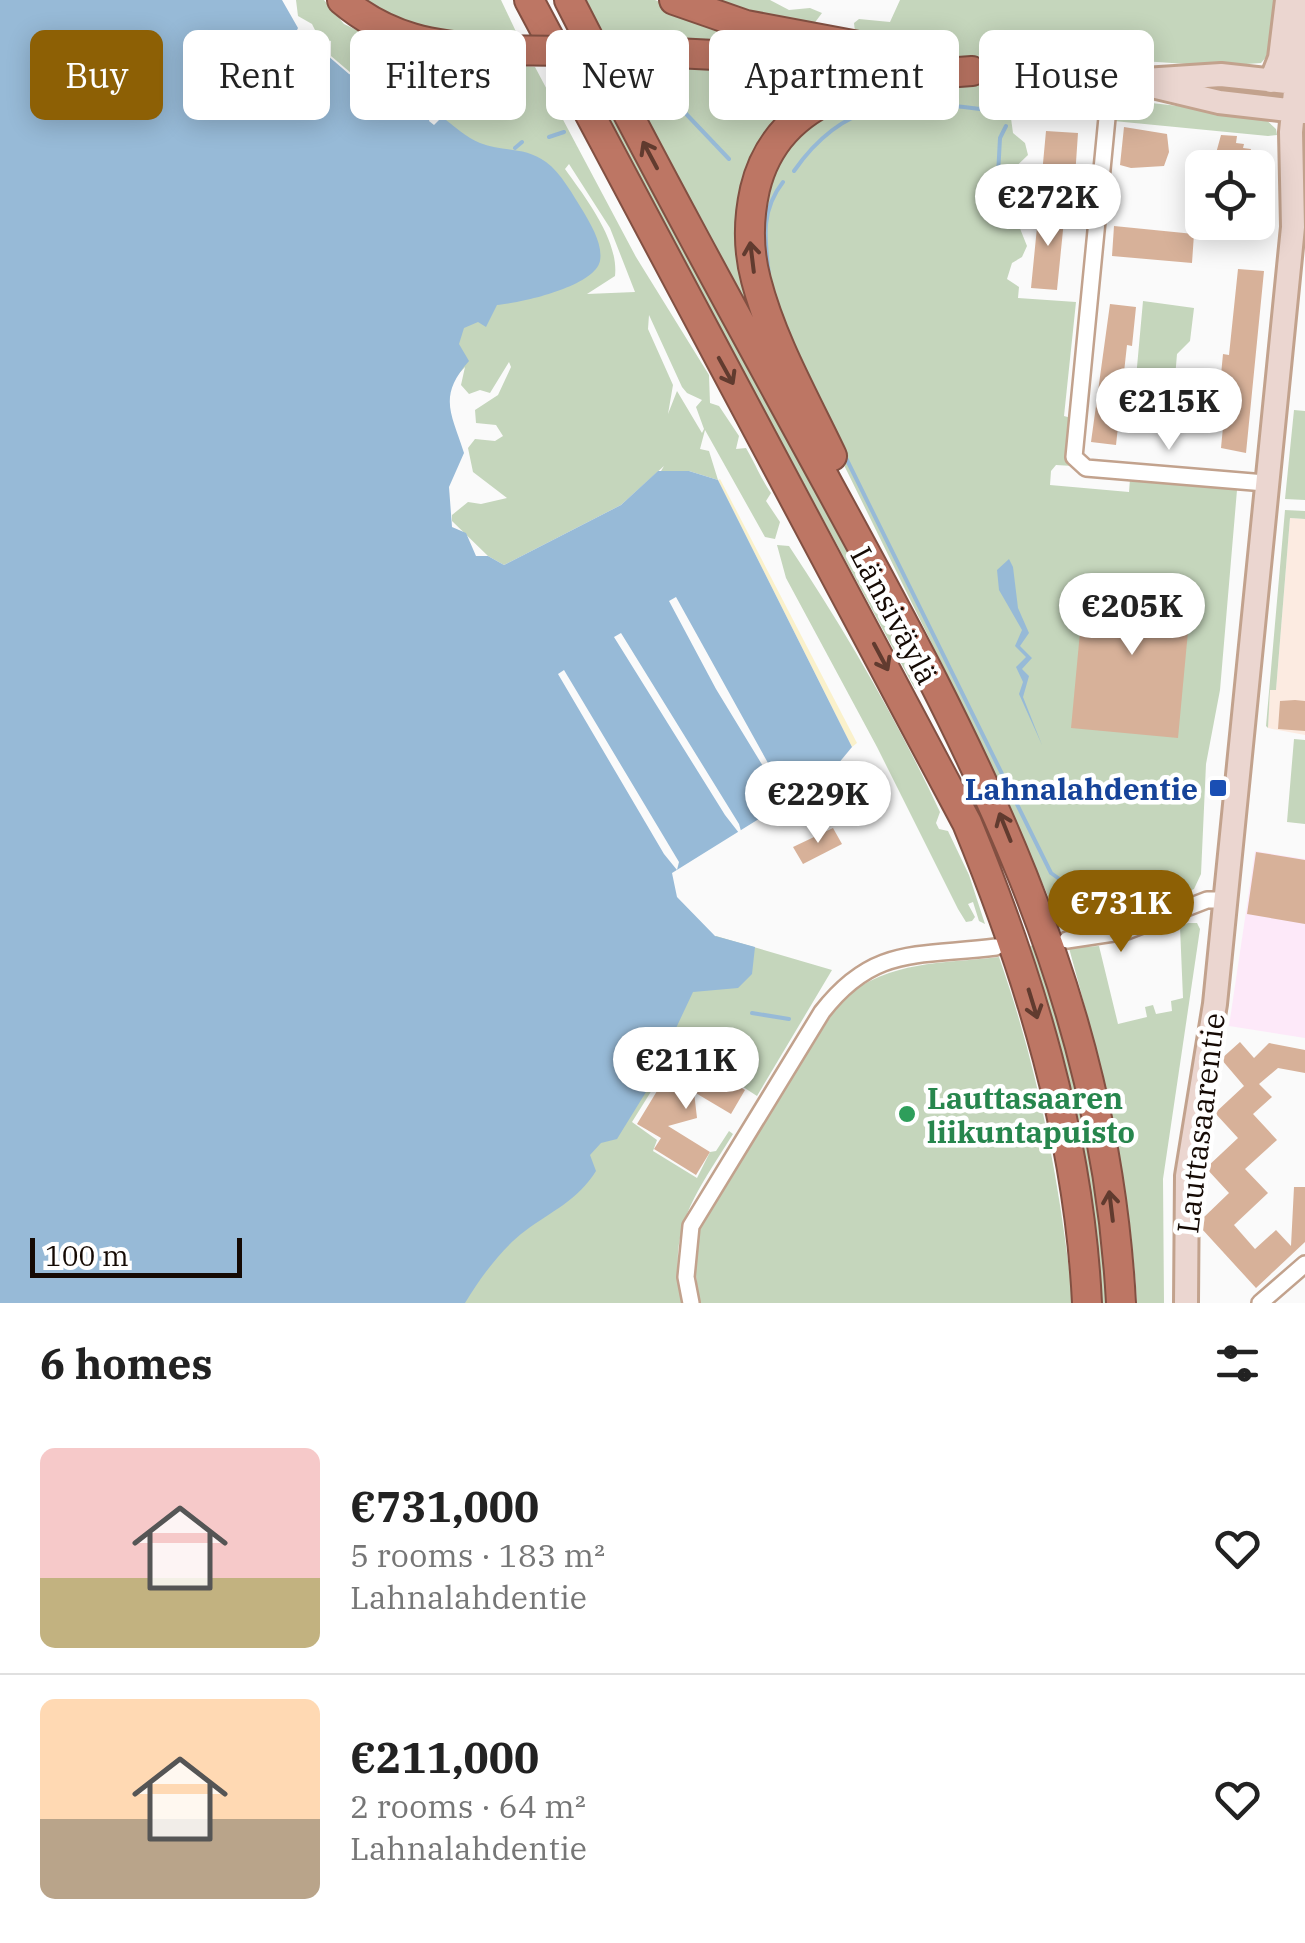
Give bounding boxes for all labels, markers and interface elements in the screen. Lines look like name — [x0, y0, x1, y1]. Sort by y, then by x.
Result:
chip: Buy — [30, 30, 163, 120]
chip: Rent — [183, 30, 330, 120]
chip: Filters — [350, 30, 526, 120]
chip: New — [546, 30, 689, 120]
chip: Apartment — [709, 30, 959, 120]
chip: House — [979, 30, 1154, 120]
one-way arrow — [640, 140, 659, 170]
map controls — [1185, 150, 1275, 240]
button: locate — [1185, 150, 1275, 240]
pin: €272K — [978, 164, 1118, 249]
text: €272K — [997, 175, 1099, 217]
one-way arrow — [742, 241, 761, 273]
one-way arrow — [717, 356, 736, 386]
pin: €215K — [1099, 368, 1239, 453]
text: €215K — [1118, 379, 1220, 421]
street label: Länsiväylä — [842, 539, 948, 691]
pin: €205K — [1062, 573, 1202, 658]
text: €205K — [1081, 584, 1183, 626]
one-way arrow — [872, 641, 891, 671]
pin: €229K — [748, 761, 888, 846]
place label: Lahnalahdentie — [965, 769, 1198, 808]
text: €229K — [767, 772, 869, 814]
marker: Lahnalahdentie — [1207, 777, 1229, 799]
one-way arrow — [995, 812, 1013, 843]
pin: €731K — [1051, 870, 1191, 955]
text: €731K — [1070, 881, 1172, 923]
one-way arrow — [1025, 988, 1043, 1020]
street label: Lauttasaarentie — [1167, 1010, 1233, 1236]
pin: €211K — [616, 1027, 756, 1112]
text: €211K — [635, 1038, 737, 1080]
place label: Lauttasaaren liikuntapuisto — [927, 1078, 1135, 1151]
marker: Lauttasaaren liikuntapuisto — [896, 1103, 918, 1125]
one-way arrow — [1102, 1190, 1120, 1223]
scale bar — [30, 1233, 242, 1278]
text: 100 m — [45, 1237, 129, 1274]
text: 6 homes — [40, 1336, 213, 1391]
icon: filters — [1210, 1336, 1265, 1391]
text: €731,000 — [350, 1479, 539, 1534]
icon: home — [120, 1488, 240, 1608]
icon: heart — [1210, 1521, 1265, 1576]
text: 5 rooms · 183 m² — [350, 1534, 605, 1576]
text: Lahnalahdentie — [350, 1576, 587, 1618]
text: €211,000 — [350, 1730, 539, 1785]
icon: home — [120, 1739, 240, 1859]
icon: heart — [1210, 1772, 1265, 1827]
text: 2 rooms · 64 m² — [350, 1785, 586, 1827]
text: Lahnalahdentie — [350, 1827, 587, 1869]

